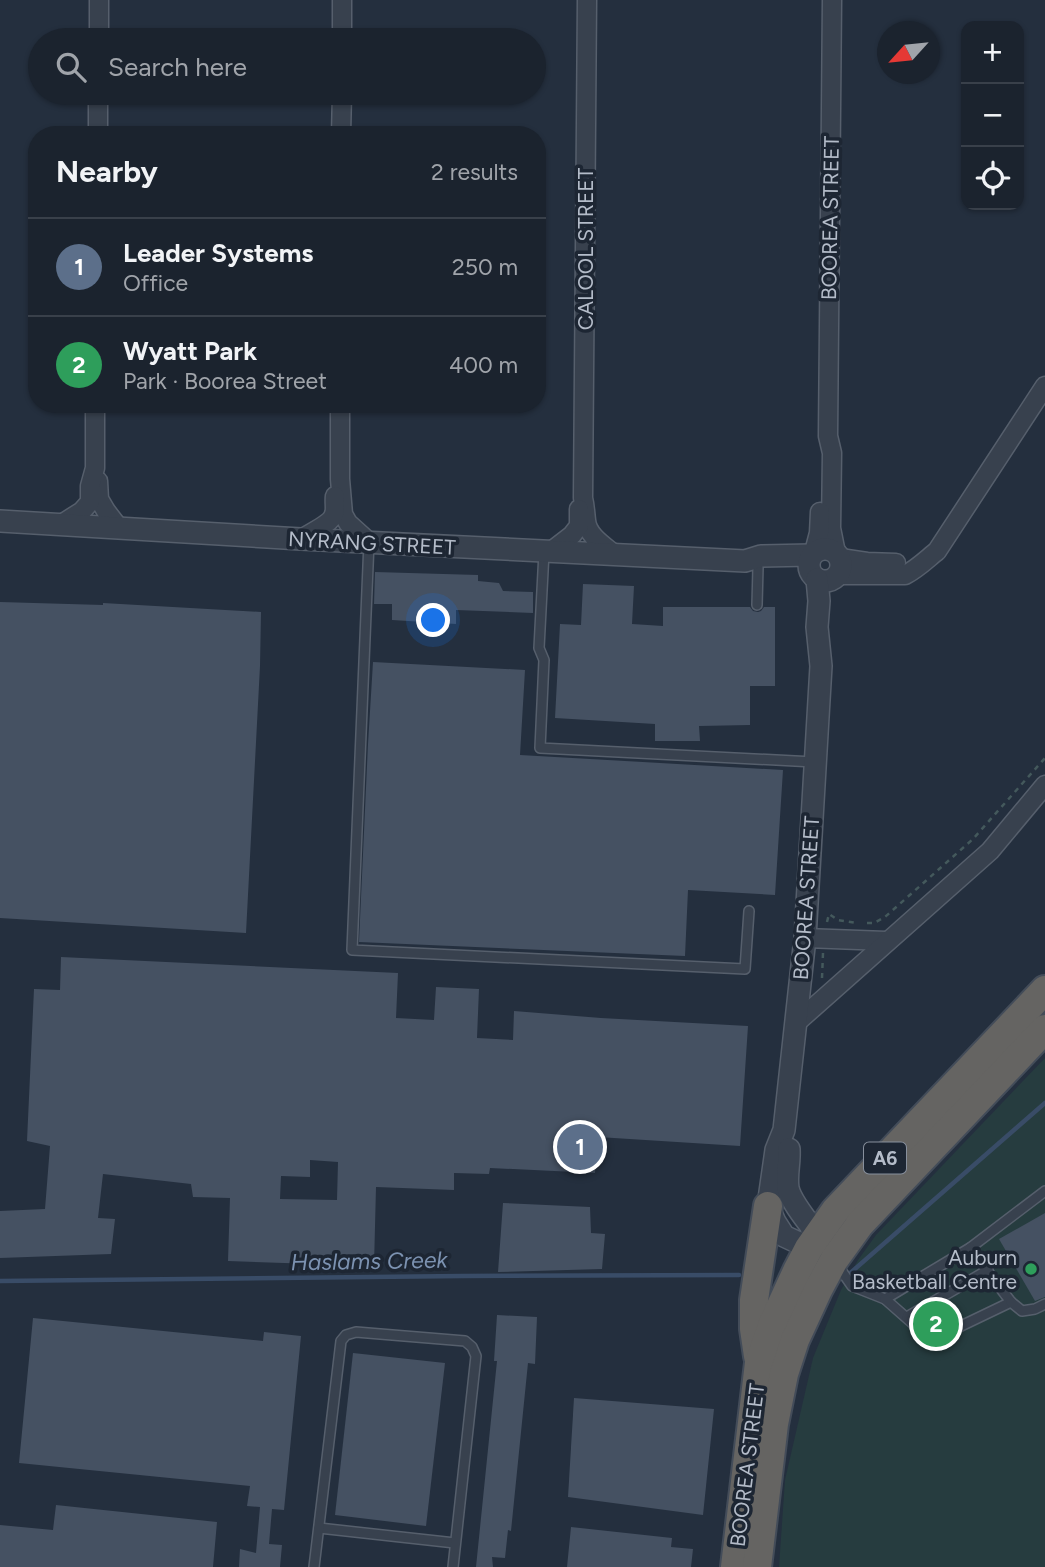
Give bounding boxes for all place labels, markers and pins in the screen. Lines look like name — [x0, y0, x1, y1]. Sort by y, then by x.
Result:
pin: 1 — [557, 1121, 603, 1173]
place label: Auburn Basketball Centre — [852, 1245, 1017, 1294]
marker: Auburn Basketball Centre — [1023, 1261, 1039, 1277]
pin: 2 — [913, 1298, 959, 1350]

